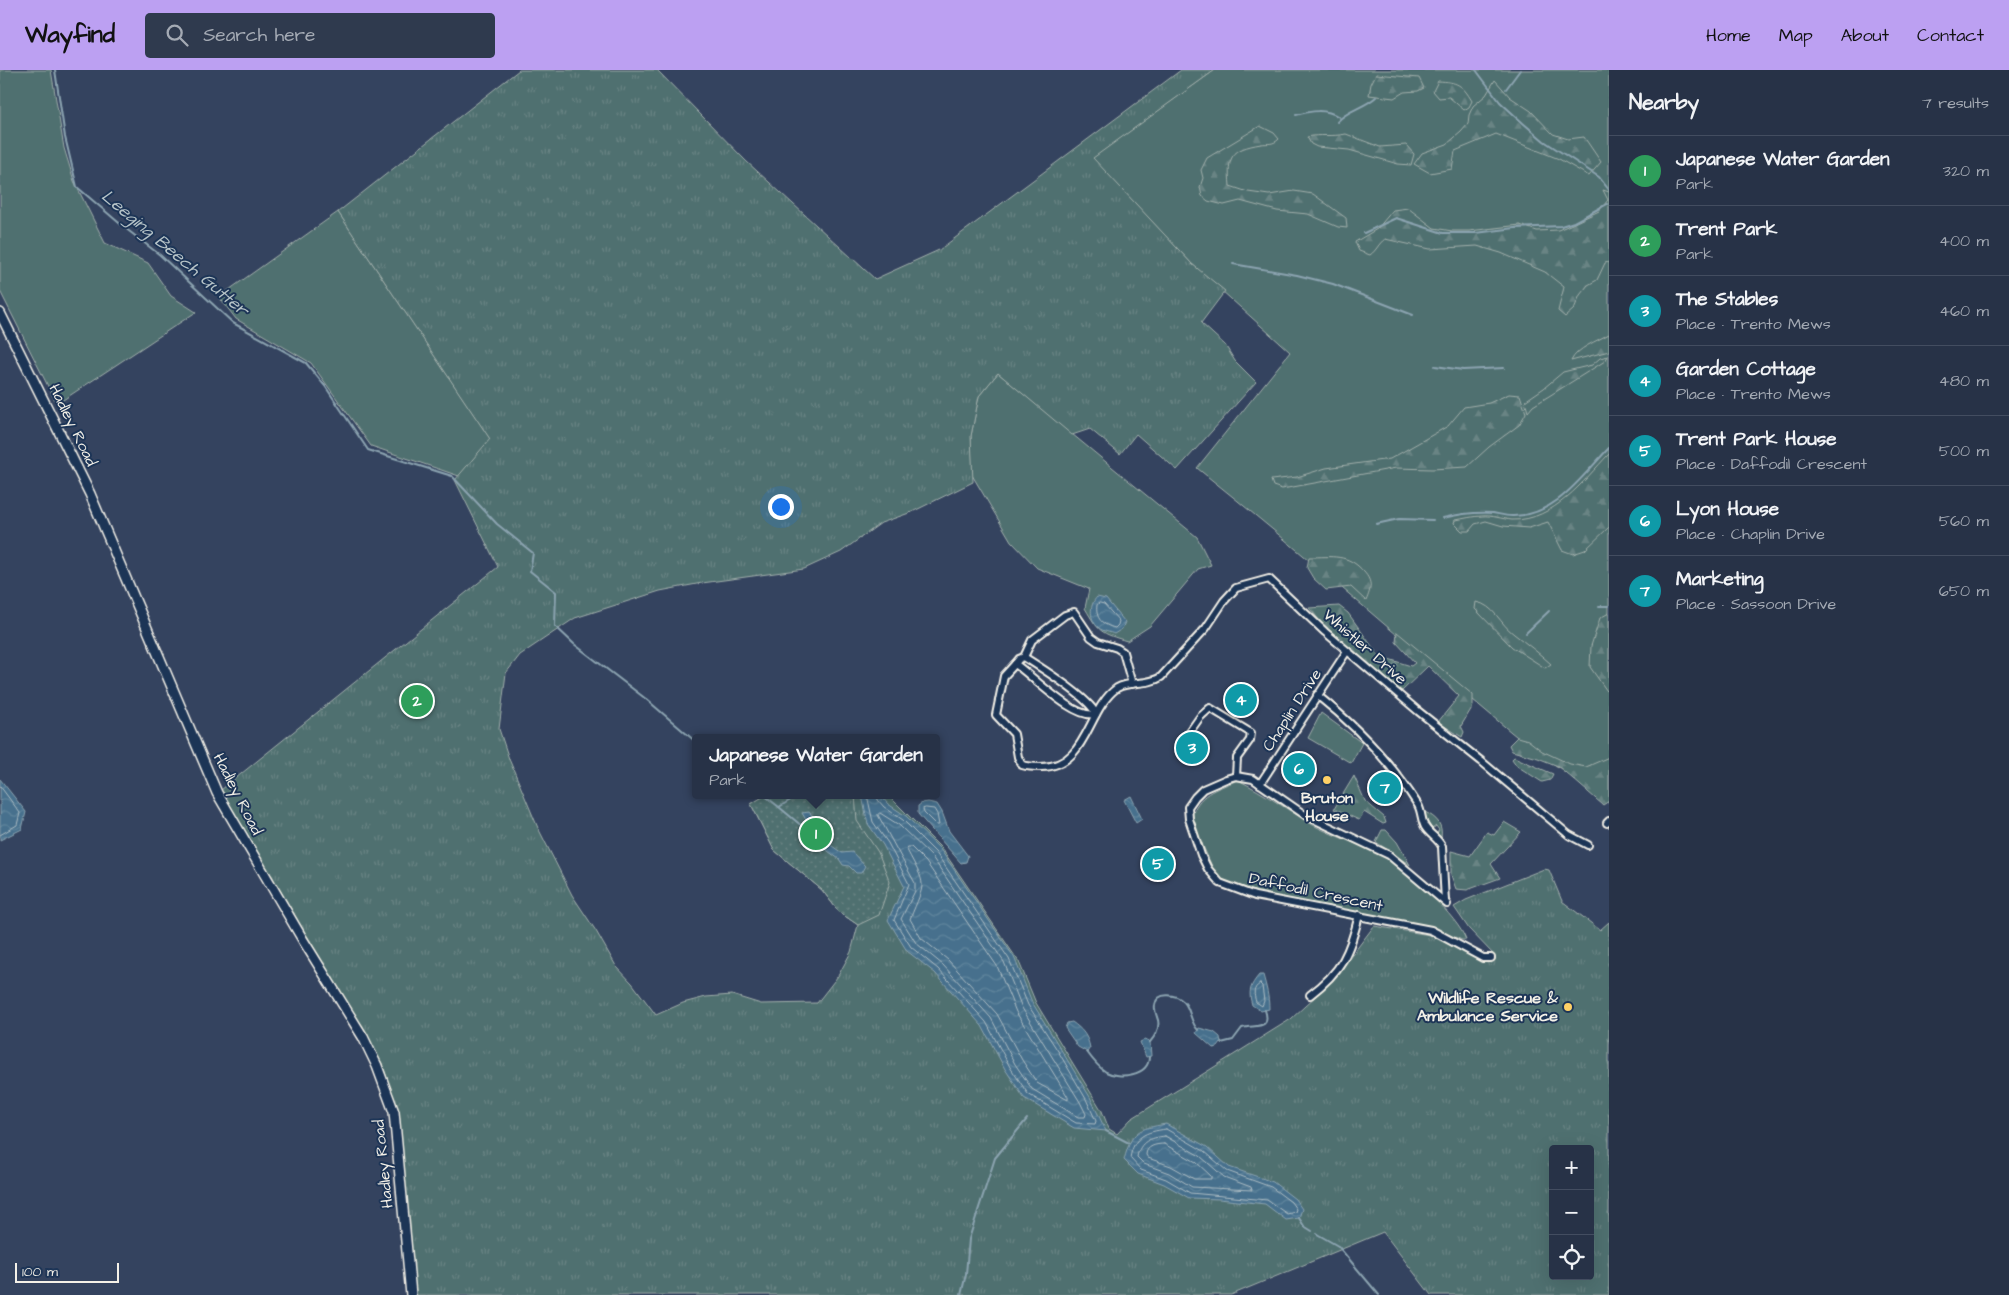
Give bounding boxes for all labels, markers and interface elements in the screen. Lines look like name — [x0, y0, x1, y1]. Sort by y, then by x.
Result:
search box — [145, 13, 495, 58]
text: Wayfind — [25, 18, 115, 52]
icon: search — [163, 21, 191, 49]
text: Search here — [203, 22, 315, 49]
text: Home — [1706, 23, 1751, 48]
text: Map — [1779, 23, 1813, 48]
text: About — [1841, 23, 1889, 48]
text: Contact — [1917, 23, 1984, 48]
text: Nearby — [1629, 88, 1699, 117]
text: 7 results — [1922, 92, 1989, 114]
text: Japanese Water Garden — [1676, 146, 1890, 173]
text: 1 — [1644, 160, 1646, 182]
text: 320 m — [1943, 160, 1989, 182]
text: Park — [1676, 173, 1713, 195]
water label: Leeging Beech Gutter — [95, 184, 255, 324]
text: Trent Park — [1676, 216, 1777, 243]
text: 2 — [1640, 230, 1650, 252]
text: 400 m — [1939, 230, 1989, 252]
text: Park — [1676, 243, 1713, 265]
text: The Stables — [1676, 286, 1778, 313]
text: 3 — [1641, 300, 1649, 322]
text: 460 m — [1939, 300, 1989, 322]
text: Place · Trento Mews — [1676, 313, 1831, 335]
text: Garden Cottage — [1676, 356, 1816, 383]
text: 4 — [1640, 370, 1650, 392]
text: 480 m — [1939, 370, 1989, 392]
street label: Hadley Road — [43, 380, 102, 470]
text: Place · Trento Mews — [1676, 383, 1831, 405]
text: Trent Park House — [1676, 426, 1837, 453]
text: 5 — [1639, 440, 1651, 462]
text: 500 m — [1939, 440, 1989, 462]
text: Place · Daffodil Crescent — [1676, 453, 1867, 475]
your location — [768, 494, 794, 520]
text: Lyon House — [1676, 496, 1779, 523]
text: 6 — [1640, 510, 1650, 532]
text: 560 m — [1939, 510, 1989, 532]
text: Place · Chaplin Drive — [1676, 523, 1825, 545]
text: Marketing — [1676, 566, 1764, 593]
text: 7 — [1640, 580, 1650, 602]
text: 650 m — [1939, 580, 1989, 602]
text: Place · Sassoon Drive — [1676, 593, 1836, 615]
street label: Whistler Drive — [1318, 604, 1412, 690]
street label: Chaplin Drive — [1257, 664, 1327, 756]
pin: 4 — [1225, 681, 1257, 719]
pin: 2 — [401, 682, 433, 720]
pin: 3 — [1176, 729, 1208, 767]
popup — [692, 734, 940, 799]
text: Japanese Water Garden — [709, 742, 923, 769]
street label: Hadley Road — [207, 749, 268, 839]
pin: 6 — [1283, 750, 1315, 788]
text: Park — [709, 769, 746, 791]
pin: 7 — [1369, 769, 1401, 807]
marker: Bruton House — [1321, 774, 1333, 786]
place label: Bruton House — [1301, 787, 1353, 827]
pin: 1 — [800, 815, 832, 853]
pin: 5 — [1142, 845, 1174, 883]
street label: Daffodil Crescent — [1247, 867, 1385, 917]
place label: Wildlife Rescue & Ambulance Service — [1417, 987, 1559, 1027]
marker: Wildlife Rescue & Ambulance Service — [1562, 1001, 1574, 1013]
street label: Hadley Road — [367, 1118, 400, 1209]
map controls — [1549, 1145, 1594, 1280]
button: + — [1549, 1145, 1594, 1190]
button: − — [1549, 1190, 1594, 1235]
button: locate — [1549, 1235, 1594, 1280]
scale bar — [15, 1260, 119, 1283]
text: 100 m — [22, 1262, 58, 1282]

